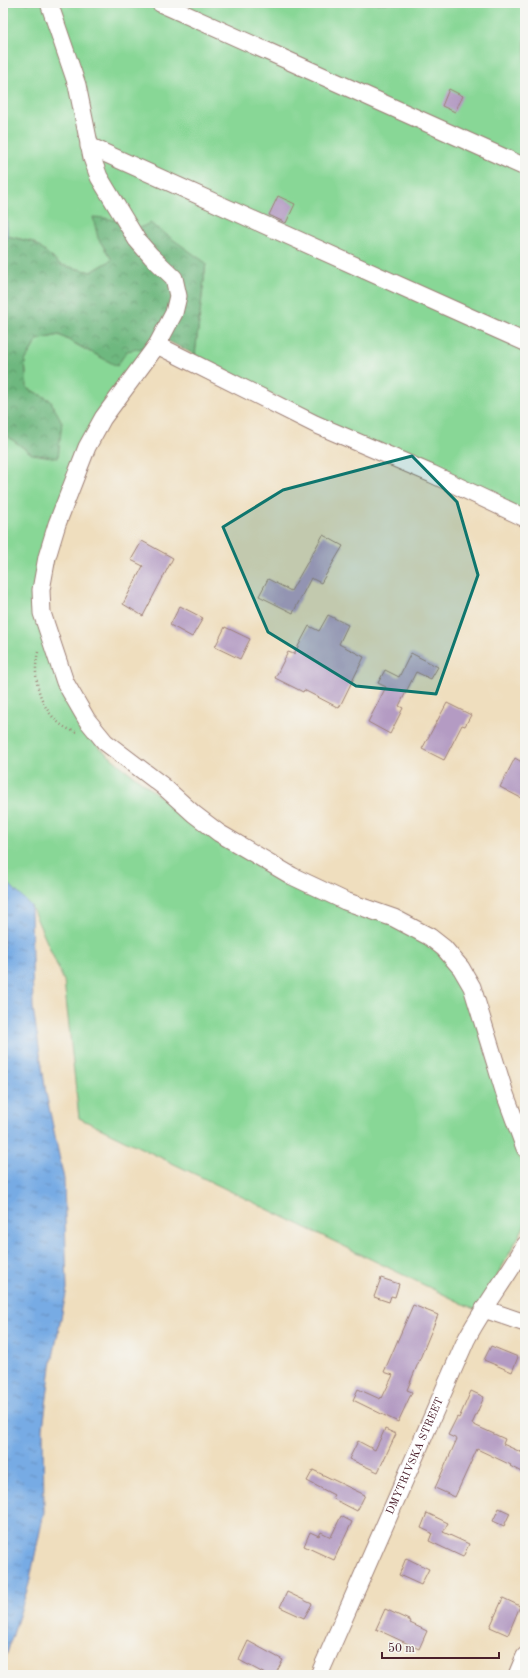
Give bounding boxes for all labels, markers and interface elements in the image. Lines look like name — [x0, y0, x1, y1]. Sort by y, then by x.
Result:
street label: DMYTRIVSKA STREET — [385, 1396, 446, 1516]
scale bar — [382, 1634, 499, 1660]
text: 50 m — [388, 1642, 415, 1655]

